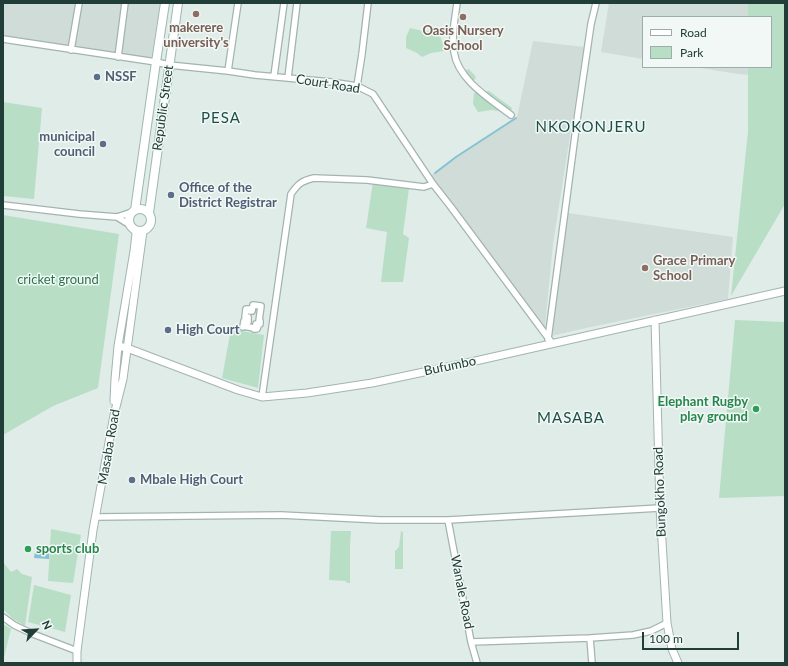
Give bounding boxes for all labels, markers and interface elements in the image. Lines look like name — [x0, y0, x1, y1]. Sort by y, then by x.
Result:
marker: makerere university's — [191, 9, 201, 19]
marker: Oasis Nursery School — [458, 12, 468, 22]
legend — [642, 16, 772, 68]
place label: makerere university's — [163, 20, 229, 51]
place label: Oasis Nursery School — [422, 23, 504, 54]
text: Road — [680, 25, 707, 40]
text: Park — [680, 45, 703, 60]
street label: Republic Street — [149, 64, 177, 152]
place label: NSSF — [105, 69, 137, 85]
street label: Court Road — [295, 71, 361, 97]
marker: NSSF — [92, 72, 102, 82]
district label: PESA — [201, 109, 241, 127]
district label: NKOKONJERU — [536, 118, 646, 136]
place label: municipal council — [39, 129, 95, 160]
marker: municipal council — [98, 139, 108, 149]
place label: Office of the District Registrar — [179, 180, 277, 211]
marker: Office of the District Registrar — [166, 190, 176, 200]
place label: Grace Primary School — [653, 253, 735, 284]
marker: Grace Primary School — [640, 263, 650, 273]
park label: cricket ground — [17, 272, 99, 288]
place label: High Court — [176, 322, 240, 338]
marker: High Court — [163, 325, 173, 335]
street label: Bufumbo — [423, 353, 477, 379]
place label: Elephant Rugby play ground — [657, 394, 748, 425]
marker: Elephant Rugby play ground — [751, 404, 761, 414]
street label: Masaba Road — [95, 408, 123, 486]
district label: MASABA — [537, 409, 605, 427]
street label: Bungokho Road — [651, 447, 669, 537]
place label: Mbale High Court — [140, 472, 243, 488]
marker: Mbale High Court — [127, 475, 137, 485]
place label: sports club — [36, 541, 99, 557]
marker: sports club — [23, 544, 33, 554]
street label: Wanale Road — [447, 554, 477, 630]
north arrow — [16, 610, 56, 650]
text: N — [40, 618, 55, 631]
scale bar — [644, 624, 741, 650]
text: 100 m — [649, 631, 683, 646]

